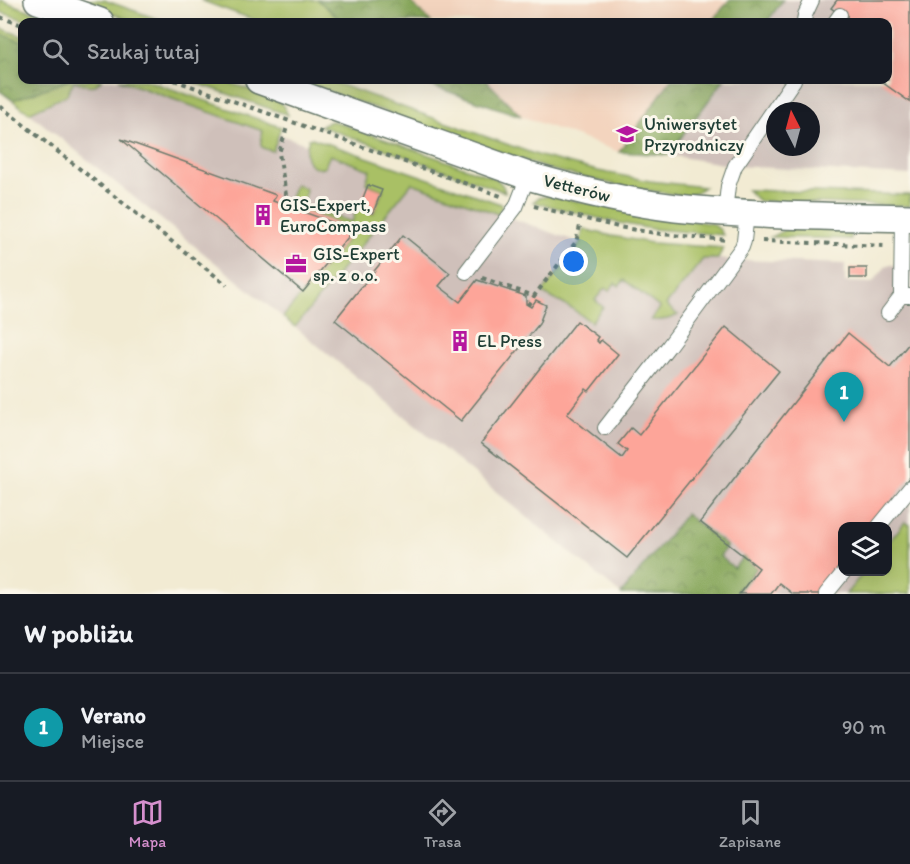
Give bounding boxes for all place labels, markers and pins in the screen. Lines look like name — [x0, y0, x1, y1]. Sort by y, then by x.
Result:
place label: Uniwersytet Przyrodniczy — [644, 113, 745, 156]
school or university icon: Uniwersytet Przyrodniczy — [615, 122, 639, 146]
place label: GIS-Expert, EuroCompass — [280, 194, 386, 237]
building icon: GIS-Expert, EuroCompass — [251, 203, 275, 227]
place label: GIS-Expert sp. z o.o. — [313, 243, 400, 286]
office icon: GIS-Expert sp. z o.o. — [284, 252, 308, 276]
building icon: EL Press — [448, 329, 472, 353]
place label: EL Press — [477, 330, 542, 352]
pin: 1 — [824, 372, 864, 422]

